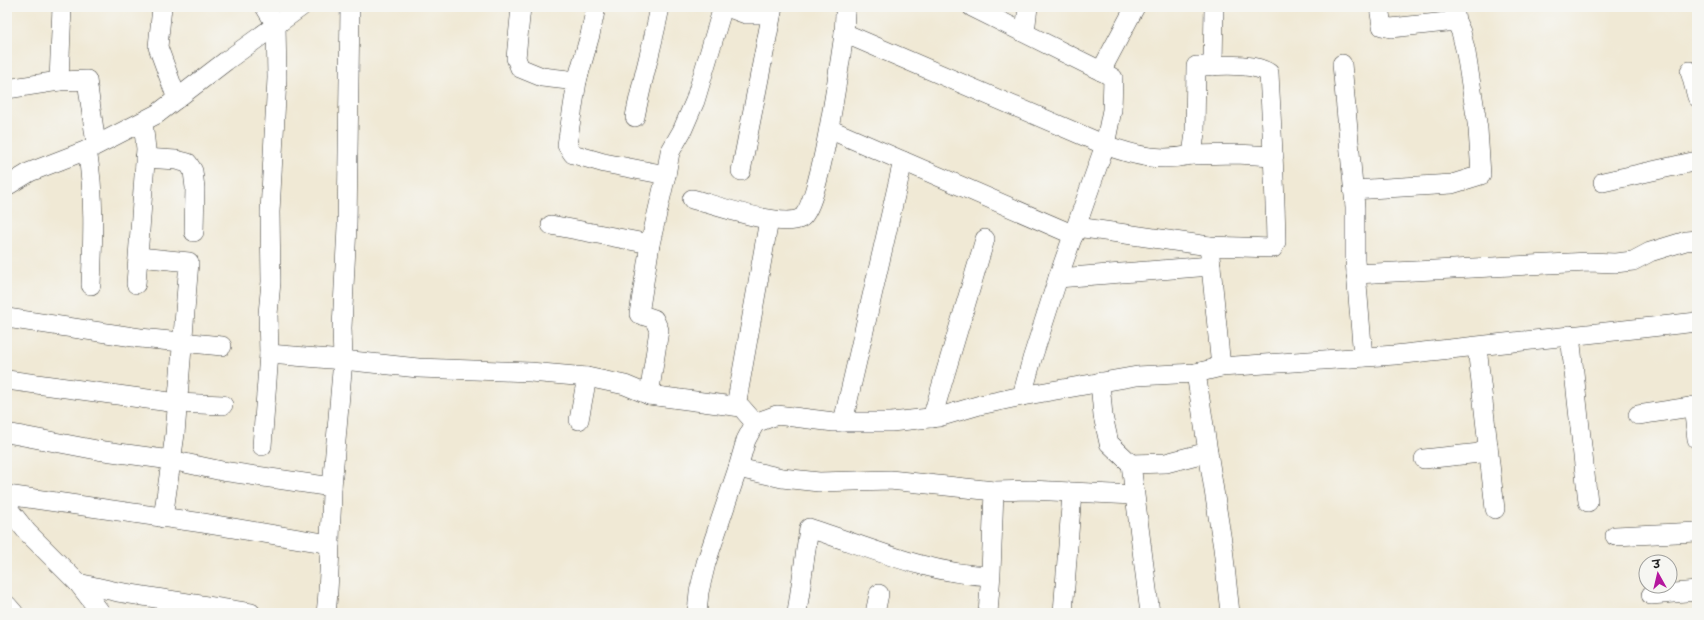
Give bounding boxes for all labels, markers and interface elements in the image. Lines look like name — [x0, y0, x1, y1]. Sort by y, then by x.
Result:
north arrow — [1638, 554, 1678, 594]
text: उ — [1651, 554, 1663, 573]

